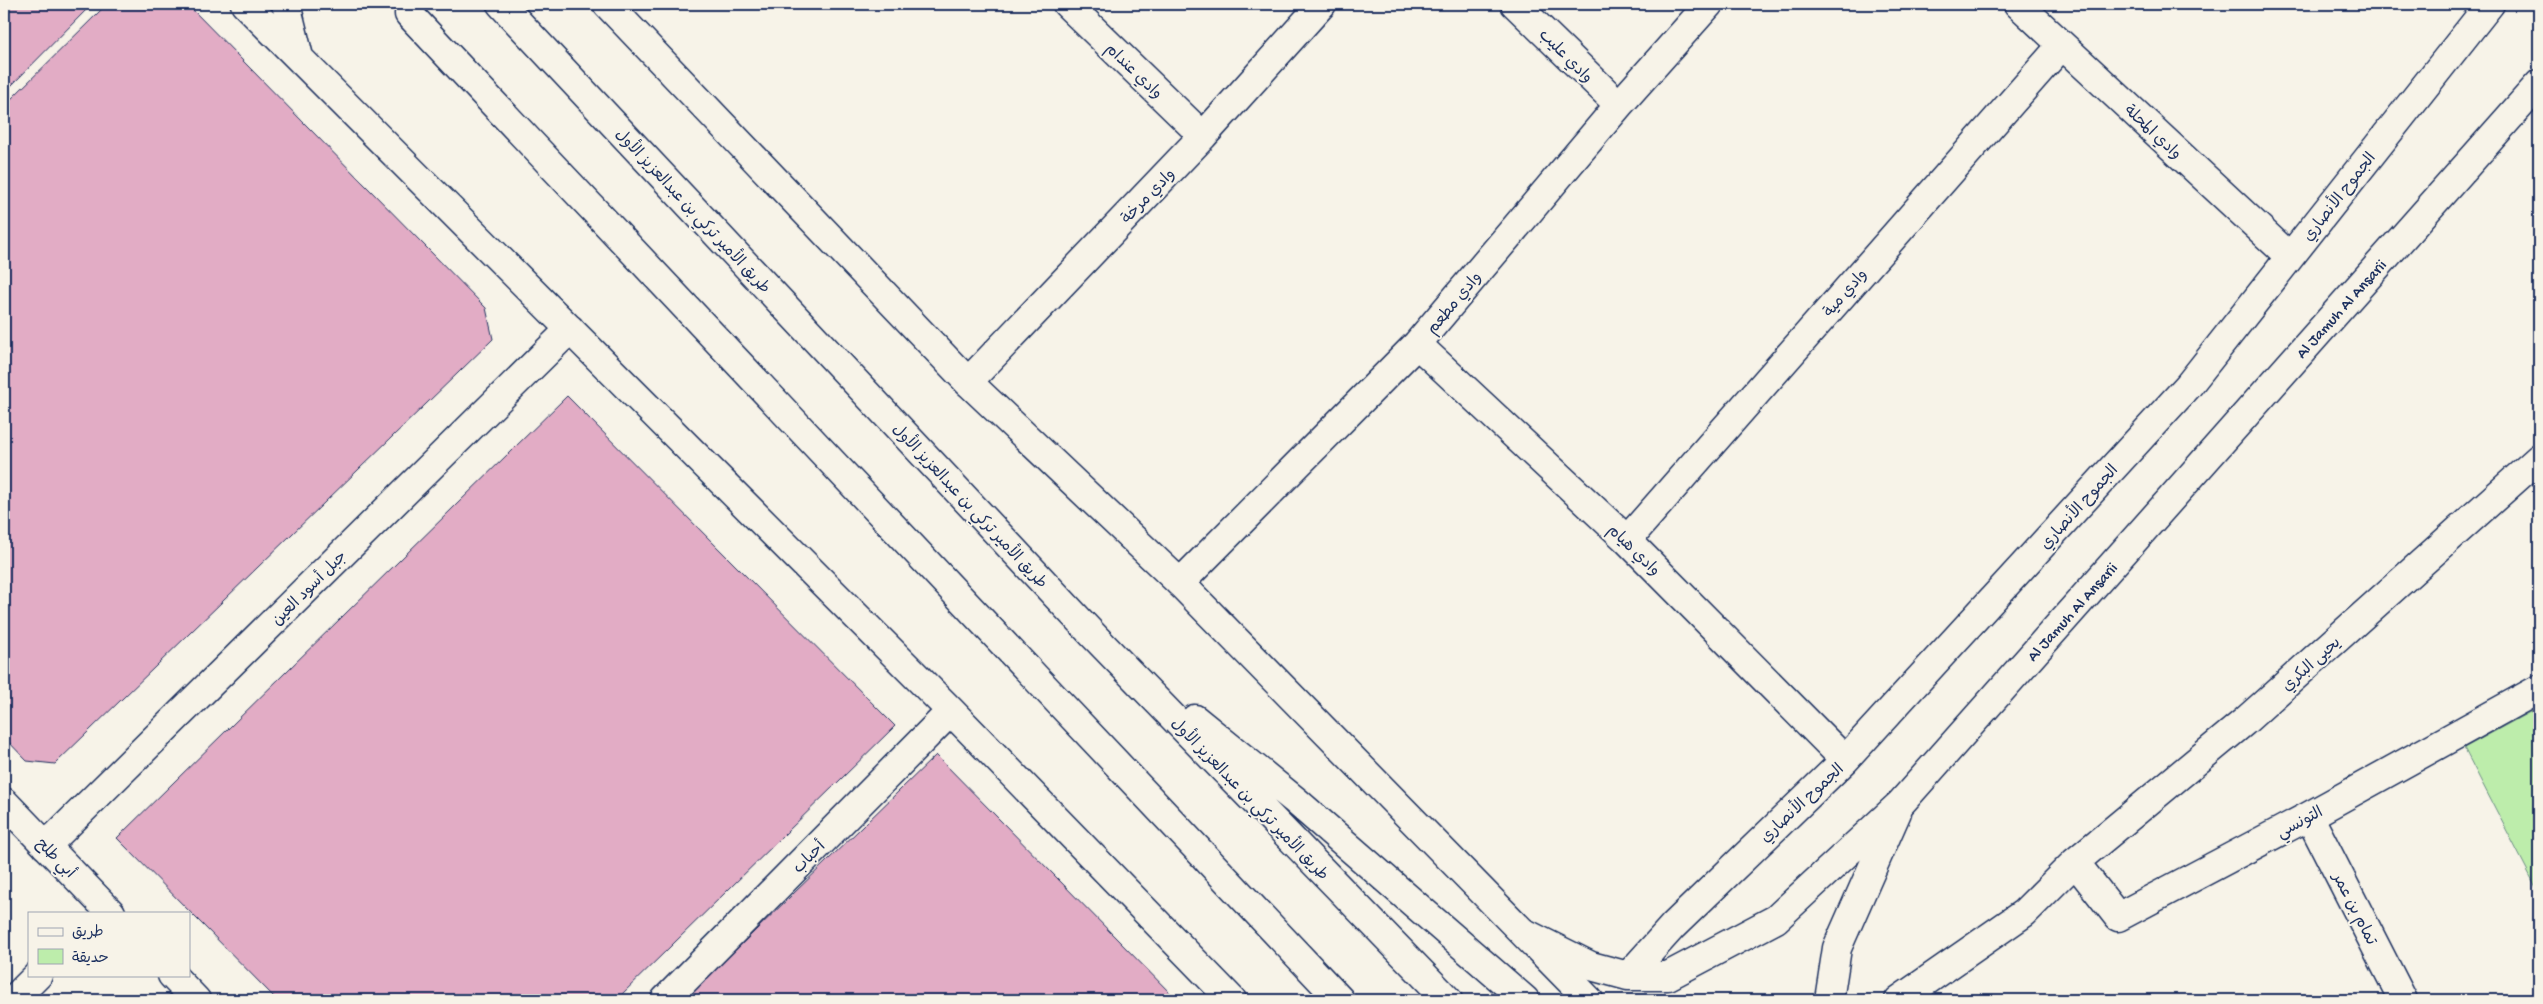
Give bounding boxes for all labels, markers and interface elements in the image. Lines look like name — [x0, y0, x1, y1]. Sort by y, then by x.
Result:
street label: وادي عليب — [1534, 26, 1596, 88]
street label: وادي عندام — [1100, 41, 1165, 104]
street label: وادي المحلة — [2119, 101, 2185, 165]
street label: طريق الأمير تركي بن عبدالعزيز الأول — [608, 123, 776, 300]
street label: الجموح الأنصاري — [2297, 148, 2381, 246]
street label: وادي مرخة — [1118, 165, 1180, 229]
street label: Al Jamuh Al Ansarii — [2293, 257, 2392, 364]
street label: وادي مية — [1820, 266, 1873, 322]
street label: وادي مطعم — [1424, 269, 1487, 339]
street label: طريق الأمير تركي بن عبدالعزيز الأول — [885, 418, 1053, 595]
street label: الجموح الأنصاري — [2035, 459, 2124, 555]
street label: وادي هيام — [1602, 522, 1663, 581]
street label: جبل أسود العين — [267, 546, 352, 631]
street label: Al Jamuh Al Ansarii — [2024, 560, 2123, 667]
street label: يحيى البكري — [2279, 634, 2346, 697]
street label: طريق الأمير تركي بن عبدالعزيز الأول — [1164, 712, 1334, 887]
street label: الجموح الأنصاري — [1755, 758, 1849, 848]
street label: التونسي — [2274, 804, 2328, 846]
street label: أبي طلح — [29, 834, 80, 885]
street label: أحباب — [789, 837, 831, 879]
street label: تمام بن عمر — [2326, 868, 2379, 949]
legend — [28, 912, 190, 976]
text: طريق — [72, 924, 104, 942]
text: حديقة — [72, 950, 109, 968]

